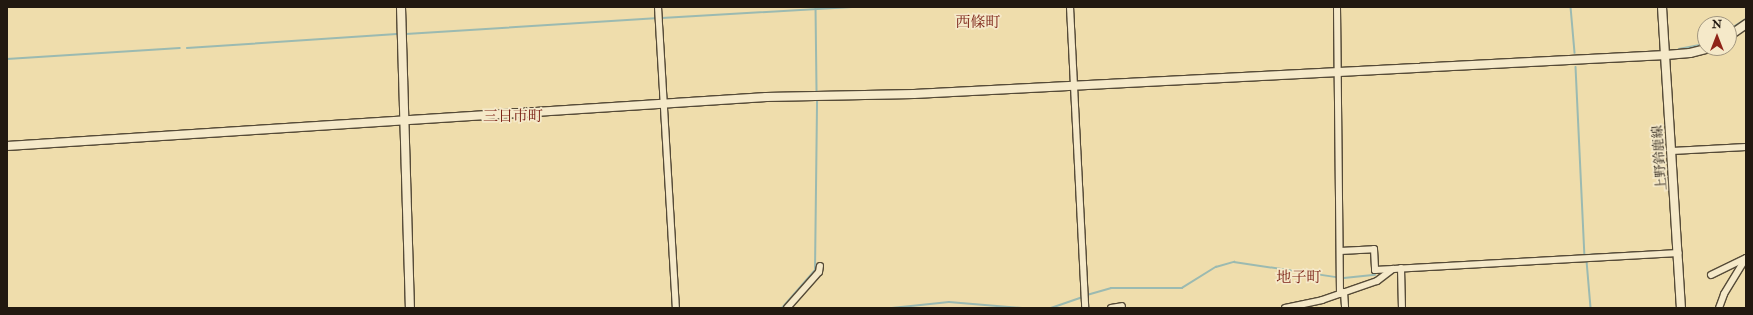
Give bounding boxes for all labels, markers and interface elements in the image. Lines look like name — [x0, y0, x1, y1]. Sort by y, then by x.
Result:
district label: 西條町 — [956, 14, 1000, 32]
north arrow — [1697, 16, 1737, 56]
text: N — [1712, 18, 1722, 31]
district label: 三日市町 — [483, 108, 543, 126]
street label: 上野鈴鹿線 — [1650, 125, 1670, 191]
district label: 地子町 — [1277, 269, 1321, 287]

